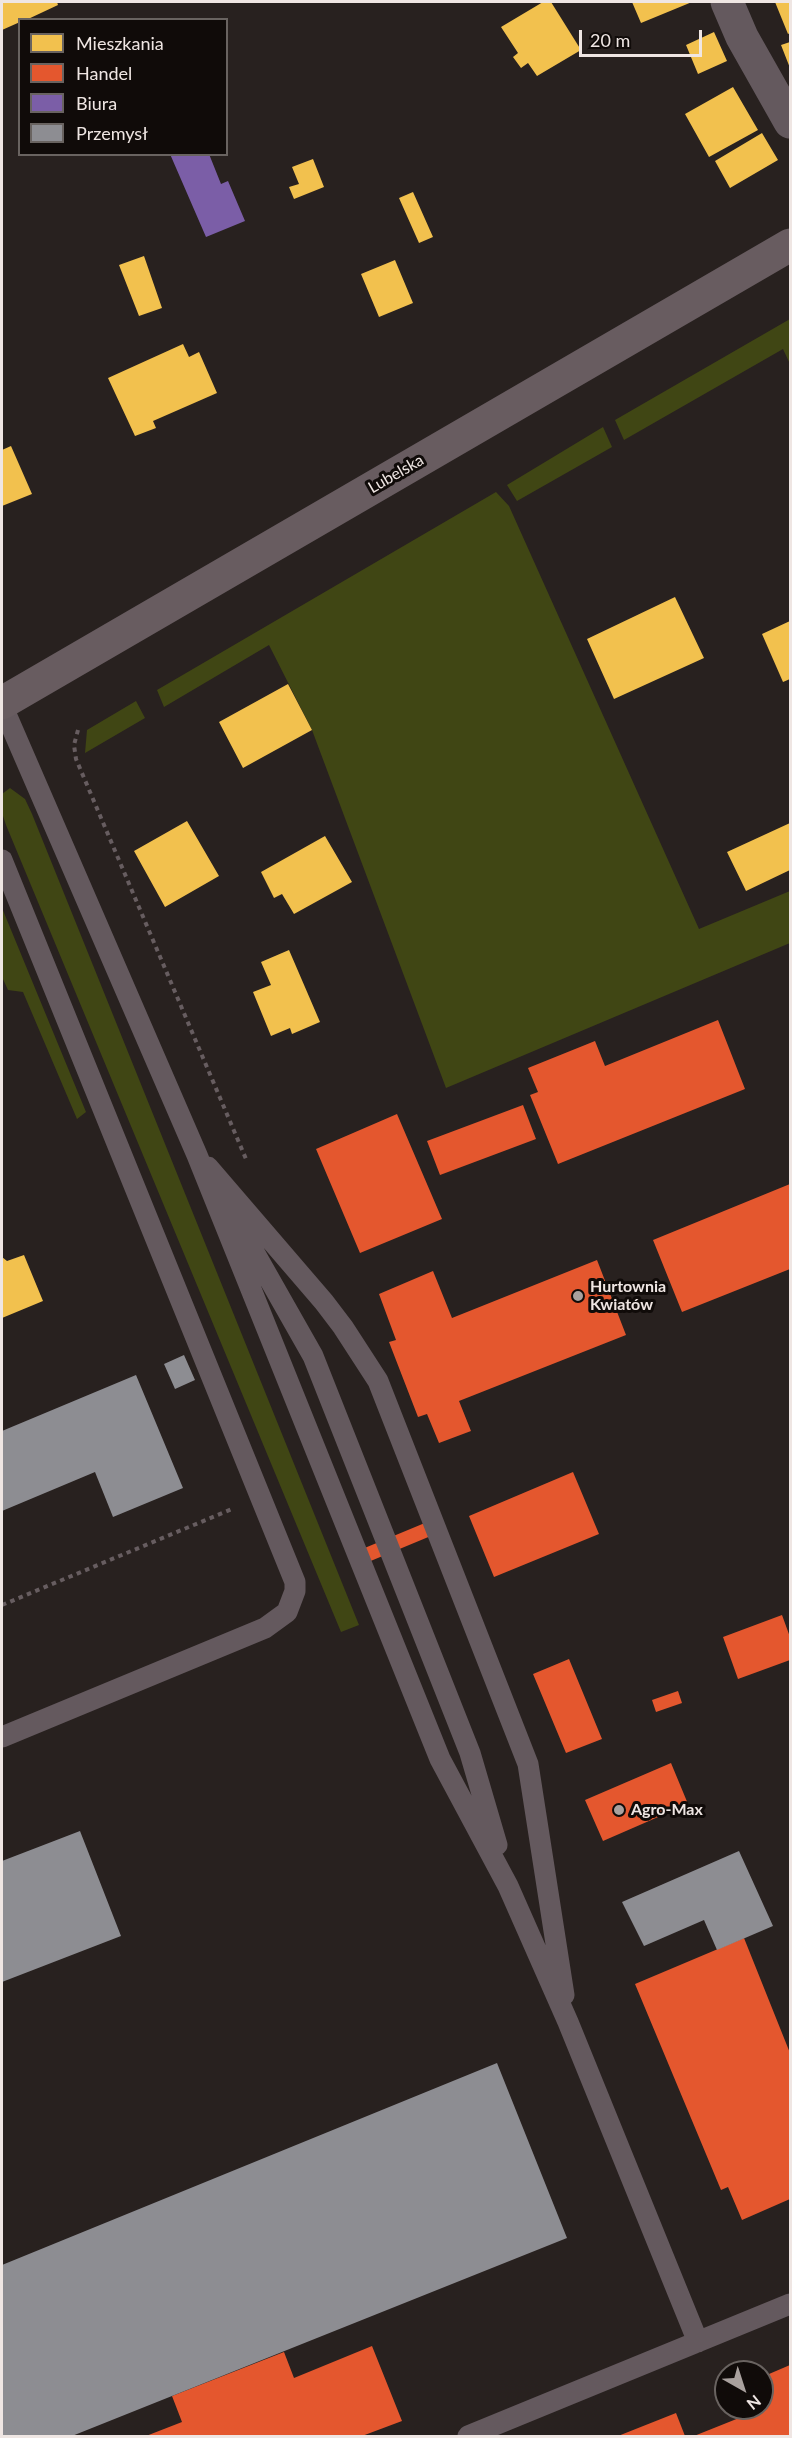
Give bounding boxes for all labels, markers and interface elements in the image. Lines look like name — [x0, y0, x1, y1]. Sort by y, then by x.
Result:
legend — [18, 18, 228, 156]
scale bar — [582, 18, 705, 56]
text: 20 m — [590, 29, 630, 51]
text: Mieszkania — [76, 32, 164, 54]
text: Handel — [76, 62, 132, 84]
text: Biura — [76, 92, 117, 114]
text: Przemysł — [76, 122, 148, 144]
street label: Lubelska — [365, 450, 427, 498]
place label: Hurtownia Kwiatów — [590, 1277, 666, 1315]
marker: Hurtownia Kwiatów — [571, 1289, 585, 1303]
place label: Agro-Max — [631, 1800, 703, 1820]
marker: Agro-Max — [612, 1803, 626, 1817]
north arrow — [714, 2360, 774, 2420]
text: N — [744, 2392, 765, 2414]

